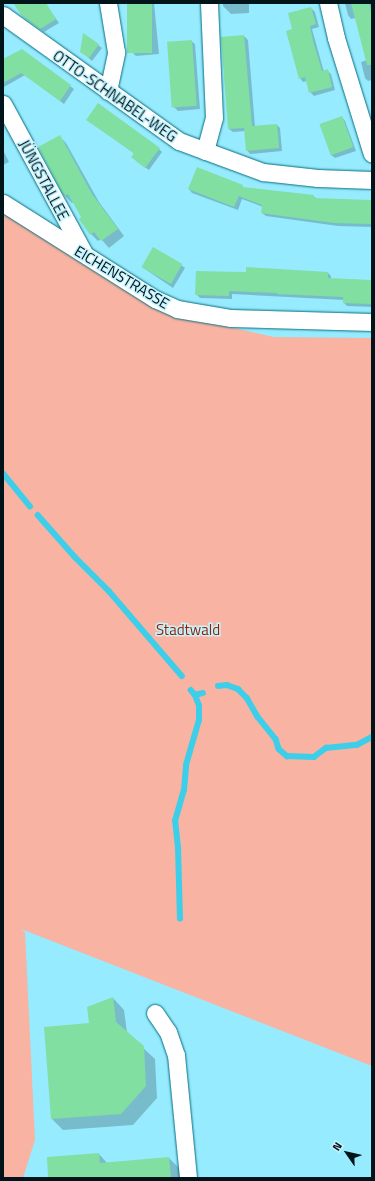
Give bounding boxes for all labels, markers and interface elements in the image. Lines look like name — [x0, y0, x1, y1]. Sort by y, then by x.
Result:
street label: OTTO-SCHNABEL-WEG — [50, 46, 180, 146]
street label: JÜNGSTALLEE — [15, 137, 73, 223]
street label: EICHENSTRASSE — [71, 242, 173, 312]
park label: Stadtwald — [156, 621, 220, 639]
north arrow — [327, 1133, 367, 1173]
text: N — [328, 1139, 346, 1154]

